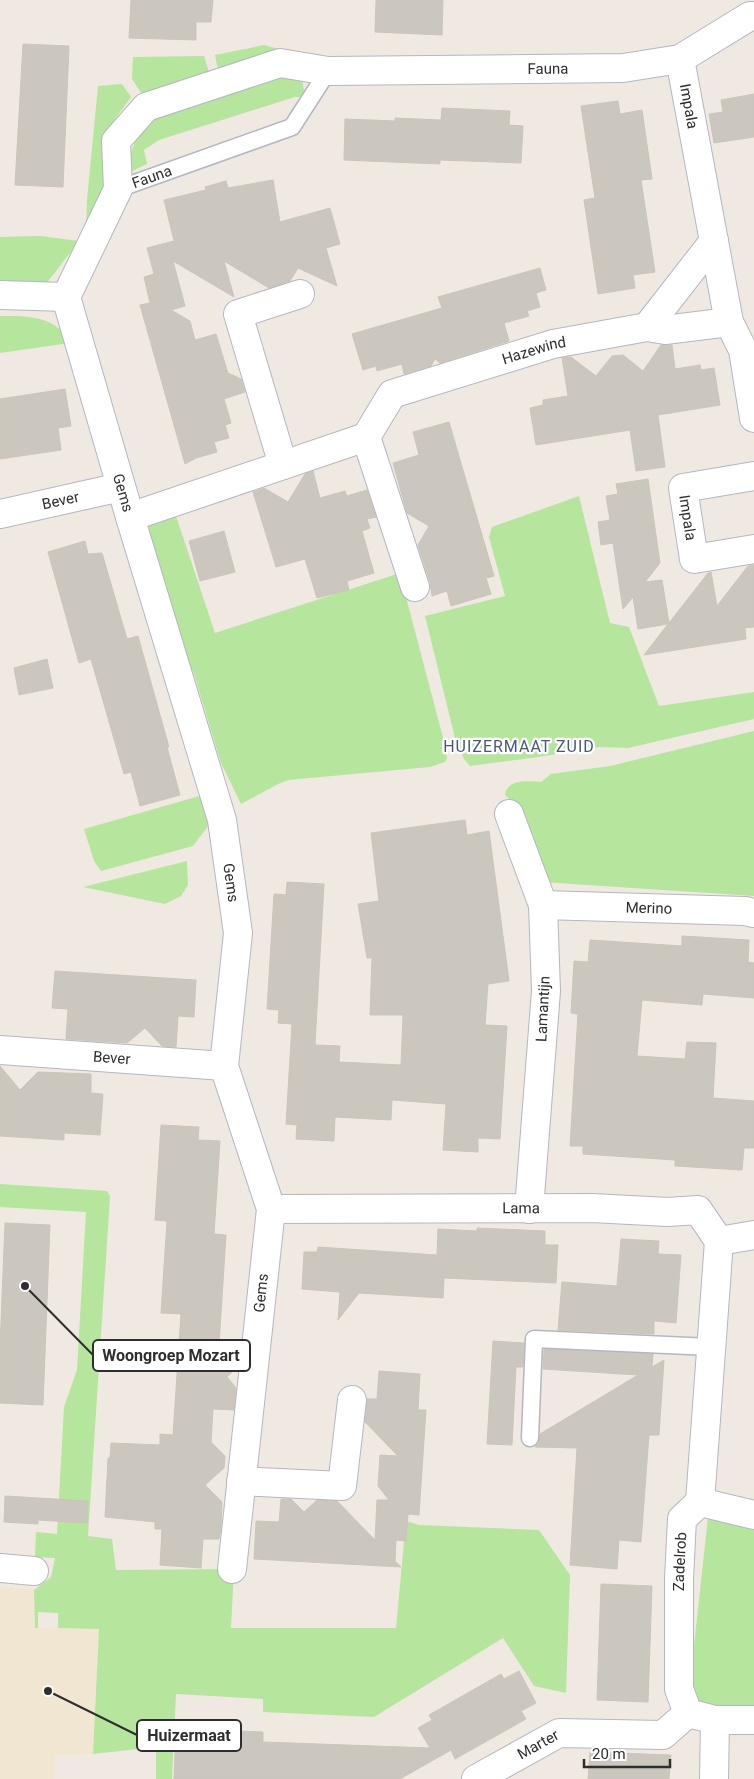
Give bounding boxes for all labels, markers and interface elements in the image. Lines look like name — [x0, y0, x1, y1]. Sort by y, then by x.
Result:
street label: Fauna — [527, 60, 569, 78]
street label: Impala — [676, 82, 702, 130]
street label: Fauna — [130, 162, 174, 192]
street label: Hazewind — [500, 333, 567, 368]
street label: Gems — [109, 472, 137, 514]
street label: Bever — [40, 488, 81, 513]
street label: Impala — [675, 494, 700, 542]
district label: HUIZERMAAT ZUID — [443, 737, 595, 756]
street label: Gems — [219, 862, 243, 903]
street label: Merino — [625, 898, 673, 918]
street label: Lamantijn — [532, 975, 554, 1043]
street label: Bever — [92, 1048, 131, 1068]
street label: Lama — [502, 1199, 540, 1217]
street label: Gems — [250, 1273, 272, 1313]
callout: Woongroep Mozart — [93, 1340, 250, 1371]
text: Woongroep Mozart — [102, 1346, 240, 1365]
street label: Zadelrob — [670, 1532, 690, 1591]
callout: Huizermaat — [137, 1720, 241, 1751]
text: Huizermaat — [147, 1726, 231, 1745]
street label: Marter — [514, 1726, 562, 1763]
scale bar — [584, 1736, 670, 1768]
text: 20 m — [592, 1745, 626, 1763]

